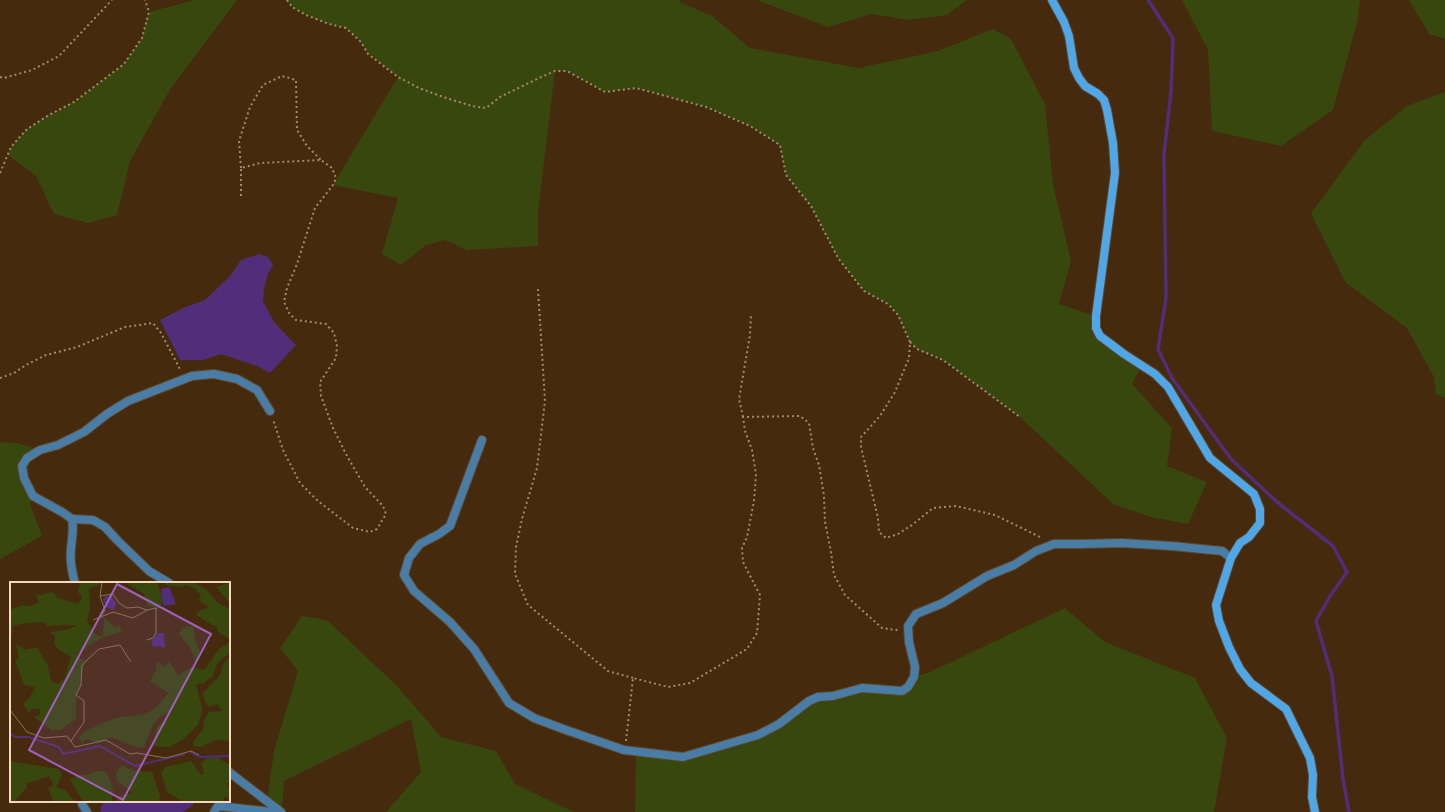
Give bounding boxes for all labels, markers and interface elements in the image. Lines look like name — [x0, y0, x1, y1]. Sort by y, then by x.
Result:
inset map — [10, 582, 230, 802]

